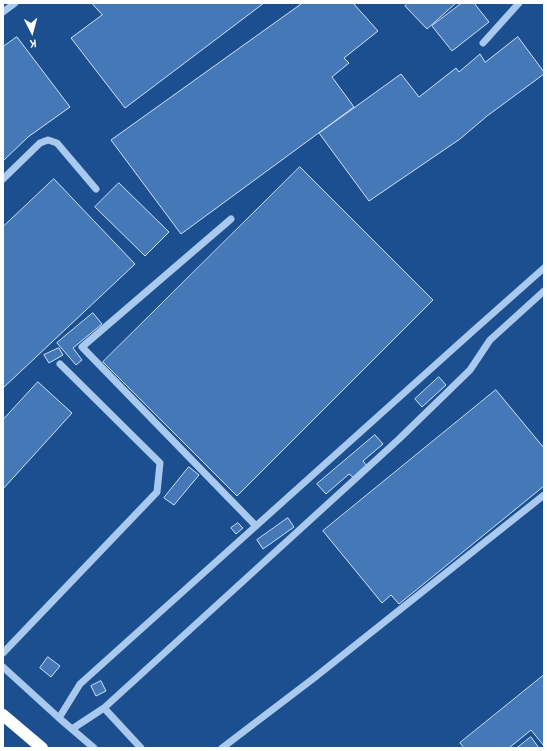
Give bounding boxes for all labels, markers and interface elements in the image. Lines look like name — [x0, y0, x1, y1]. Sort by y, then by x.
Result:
north arrow — [12, 12, 52, 52]
text: K — [29, 37, 37, 51]

